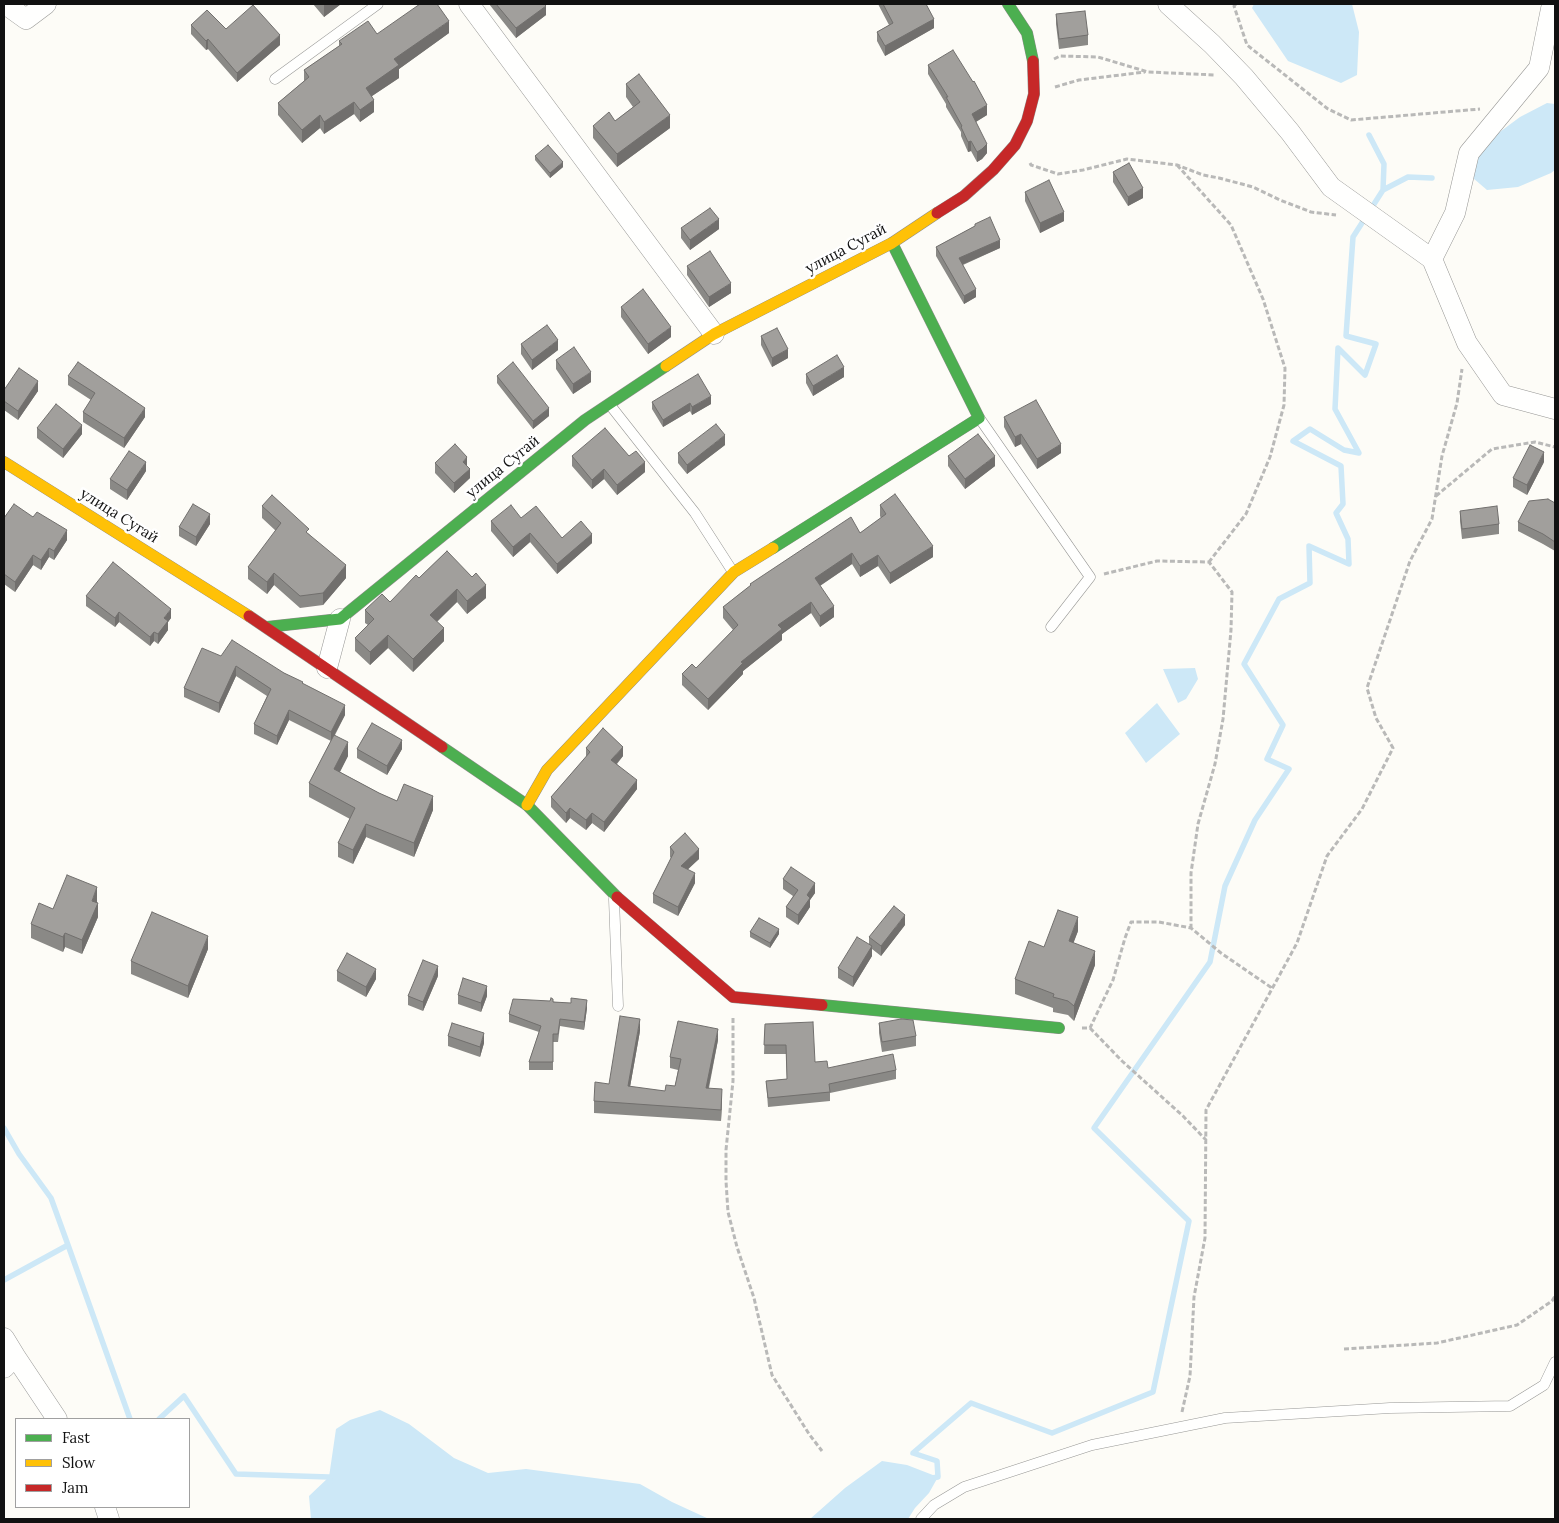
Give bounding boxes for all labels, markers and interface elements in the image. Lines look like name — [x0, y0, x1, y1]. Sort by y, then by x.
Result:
street label: улица Сугай — [802, 220, 890, 278]
street label: улица Сугай — [463, 432, 543, 502]
street label: улица Сугай — [76, 485, 162, 547]
legend — [15, 1418, 190, 1508]
text: Fast — [62, 1428, 90, 1447]
text: Slow — [62, 1453, 95, 1472]
text: Jam — [62, 1478, 89, 1497]

